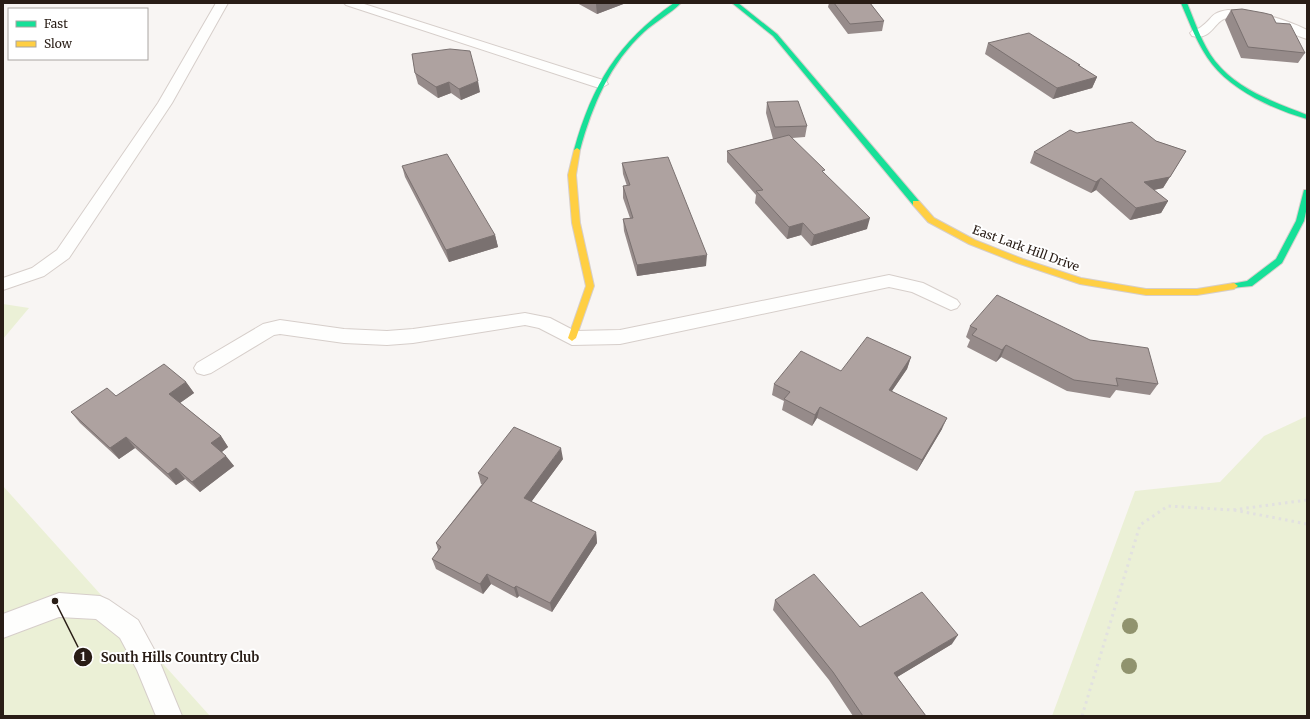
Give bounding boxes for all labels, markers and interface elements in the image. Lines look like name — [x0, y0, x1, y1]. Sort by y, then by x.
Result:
legend — [8, 8, 148, 60]
text: Fast — [44, 16, 68, 31]
text: Slow — [44, 36, 73, 51]
street label: East Lark Hill Drive — [971, 222, 1081, 274]
callout: South Hills Country Club — [73, 645, 267, 670]
text: 1 — [80, 649, 86, 664]
text: South Hills Country Club — [101, 649, 259, 666]

